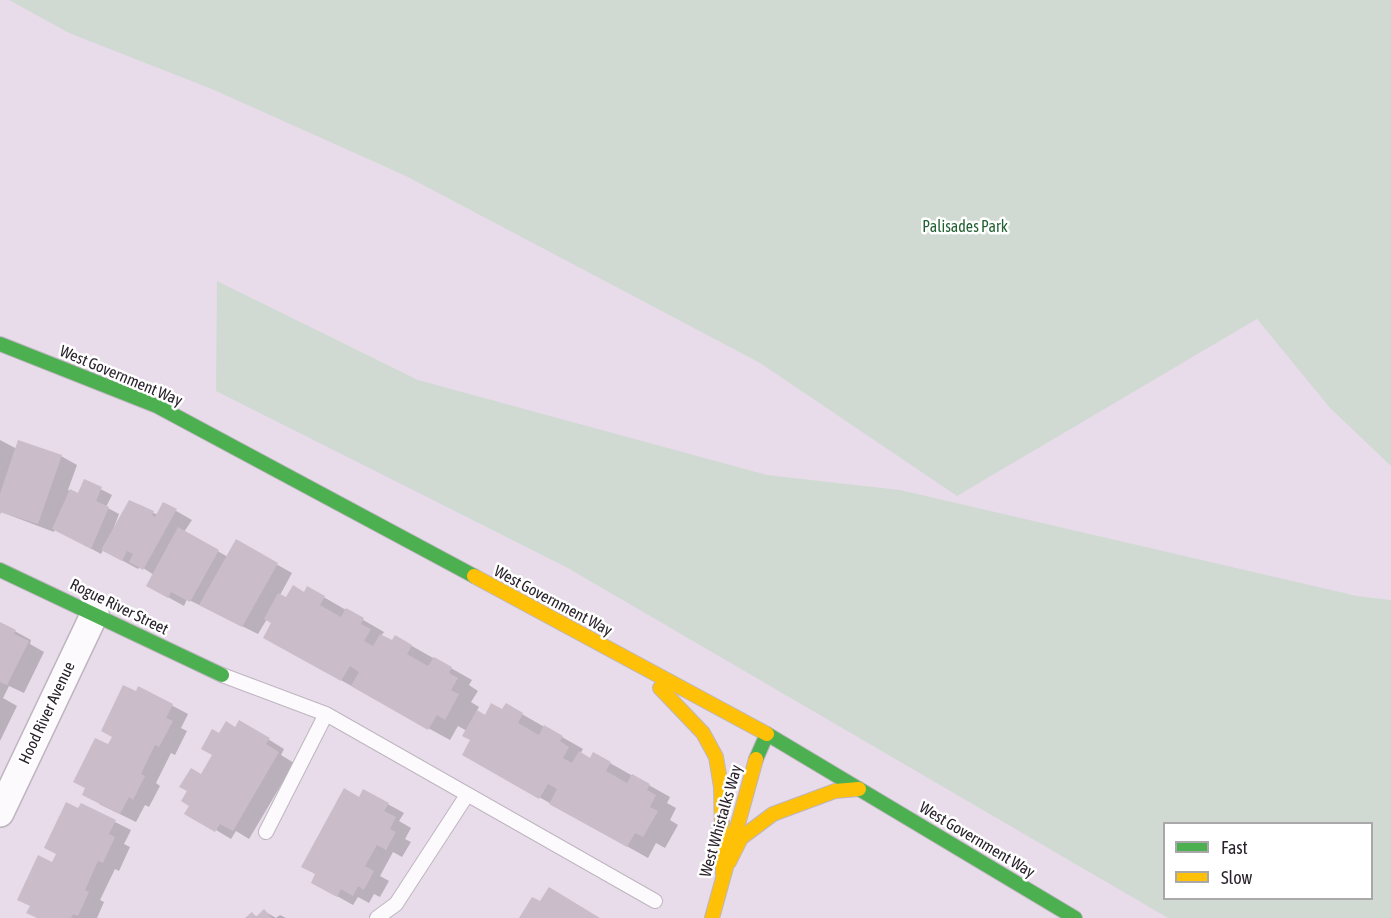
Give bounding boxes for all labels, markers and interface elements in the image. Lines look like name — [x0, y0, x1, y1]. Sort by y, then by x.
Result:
park label: Palisades Park — [922, 217, 1008, 237]
street label: West Government Way — [57, 342, 185, 410]
street label: West Government Way — [491, 562, 615, 640]
street label: Rogue River Street — [67, 575, 171, 639]
street label: Hood River Avenue — [15, 659, 79, 767]
street label: West Whistalks Way — [696, 763, 746, 879]
street label: West Government Way — [916, 798, 1038, 882]
legend — [1163, 822, 1373, 900]
text: Fast — [1221, 837, 1248, 858]
text: Slow — [1221, 867, 1252, 888]

